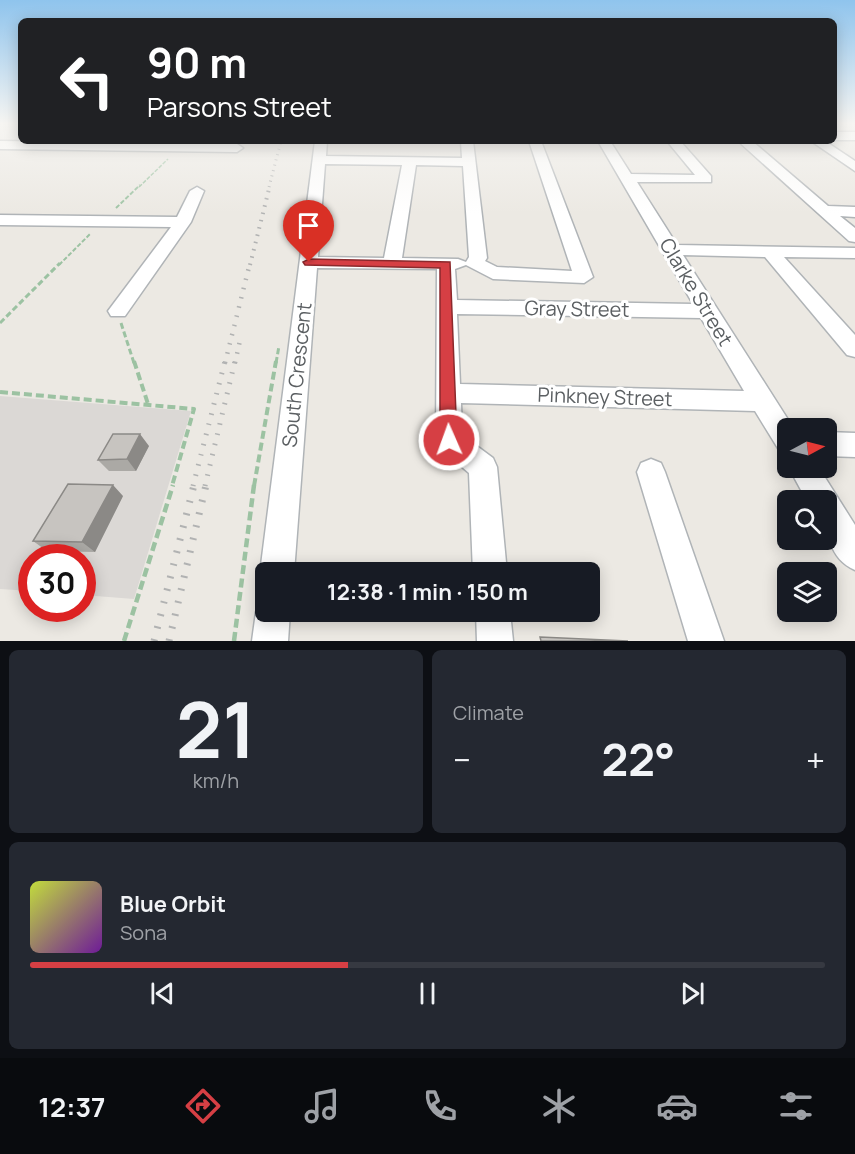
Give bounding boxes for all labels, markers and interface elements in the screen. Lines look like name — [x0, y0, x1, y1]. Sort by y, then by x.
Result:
text: 90 m — [147, 33, 247, 91]
icon: left — [48, 42, 126, 120]
text: Parsons Street — [147, 88, 332, 125]
pin — [283, 200, 334, 262]
icon: arrive — [292, 209, 325, 242]
street label: Clarke Street — [654, 233, 739, 351]
street label: Gray Street — [524, 294, 630, 323]
street label: South Crescent — [275, 301, 318, 449]
street label: Pinkney Street — [537, 381, 673, 412]
position arrow — [417, 408, 481, 472]
north arrow — [777, 418, 837, 478]
map controls — [777, 418, 837, 622]
button: search — [777, 490, 837, 550]
speed limit sign: 30 — [18, 544, 96, 622]
button: layers — [777, 562, 837, 622]
text: 12:38 · 1 min · 150 m — [327, 577, 528, 607]
text: 21 — [176, 675, 256, 781]
text: Climate — [453, 699, 524, 726]
text: 22° — [601, 728, 675, 790]
text: − — [453, 737, 471, 782]
text: + — [806, 737, 825, 782]
text: km/h — [193, 767, 239, 794]
text: Blue Orbit — [120, 889, 226, 919]
text: Sona — [120, 919, 167, 946]
icon: previous — [146, 977, 179, 1010]
icon: pause — [411, 977, 444, 1010]
icon: next — [676, 977, 709, 1010]
icon: directions — [182, 1085, 224, 1127]
icon: music — [301, 1085, 343, 1127]
icon: phone — [419, 1085, 461, 1127]
icon: climate — [538, 1085, 580, 1127]
icon: car — [656, 1085, 698, 1127]
icon: filters — [775, 1085, 817, 1127]
text: 12:37 — [38, 1088, 106, 1125]

